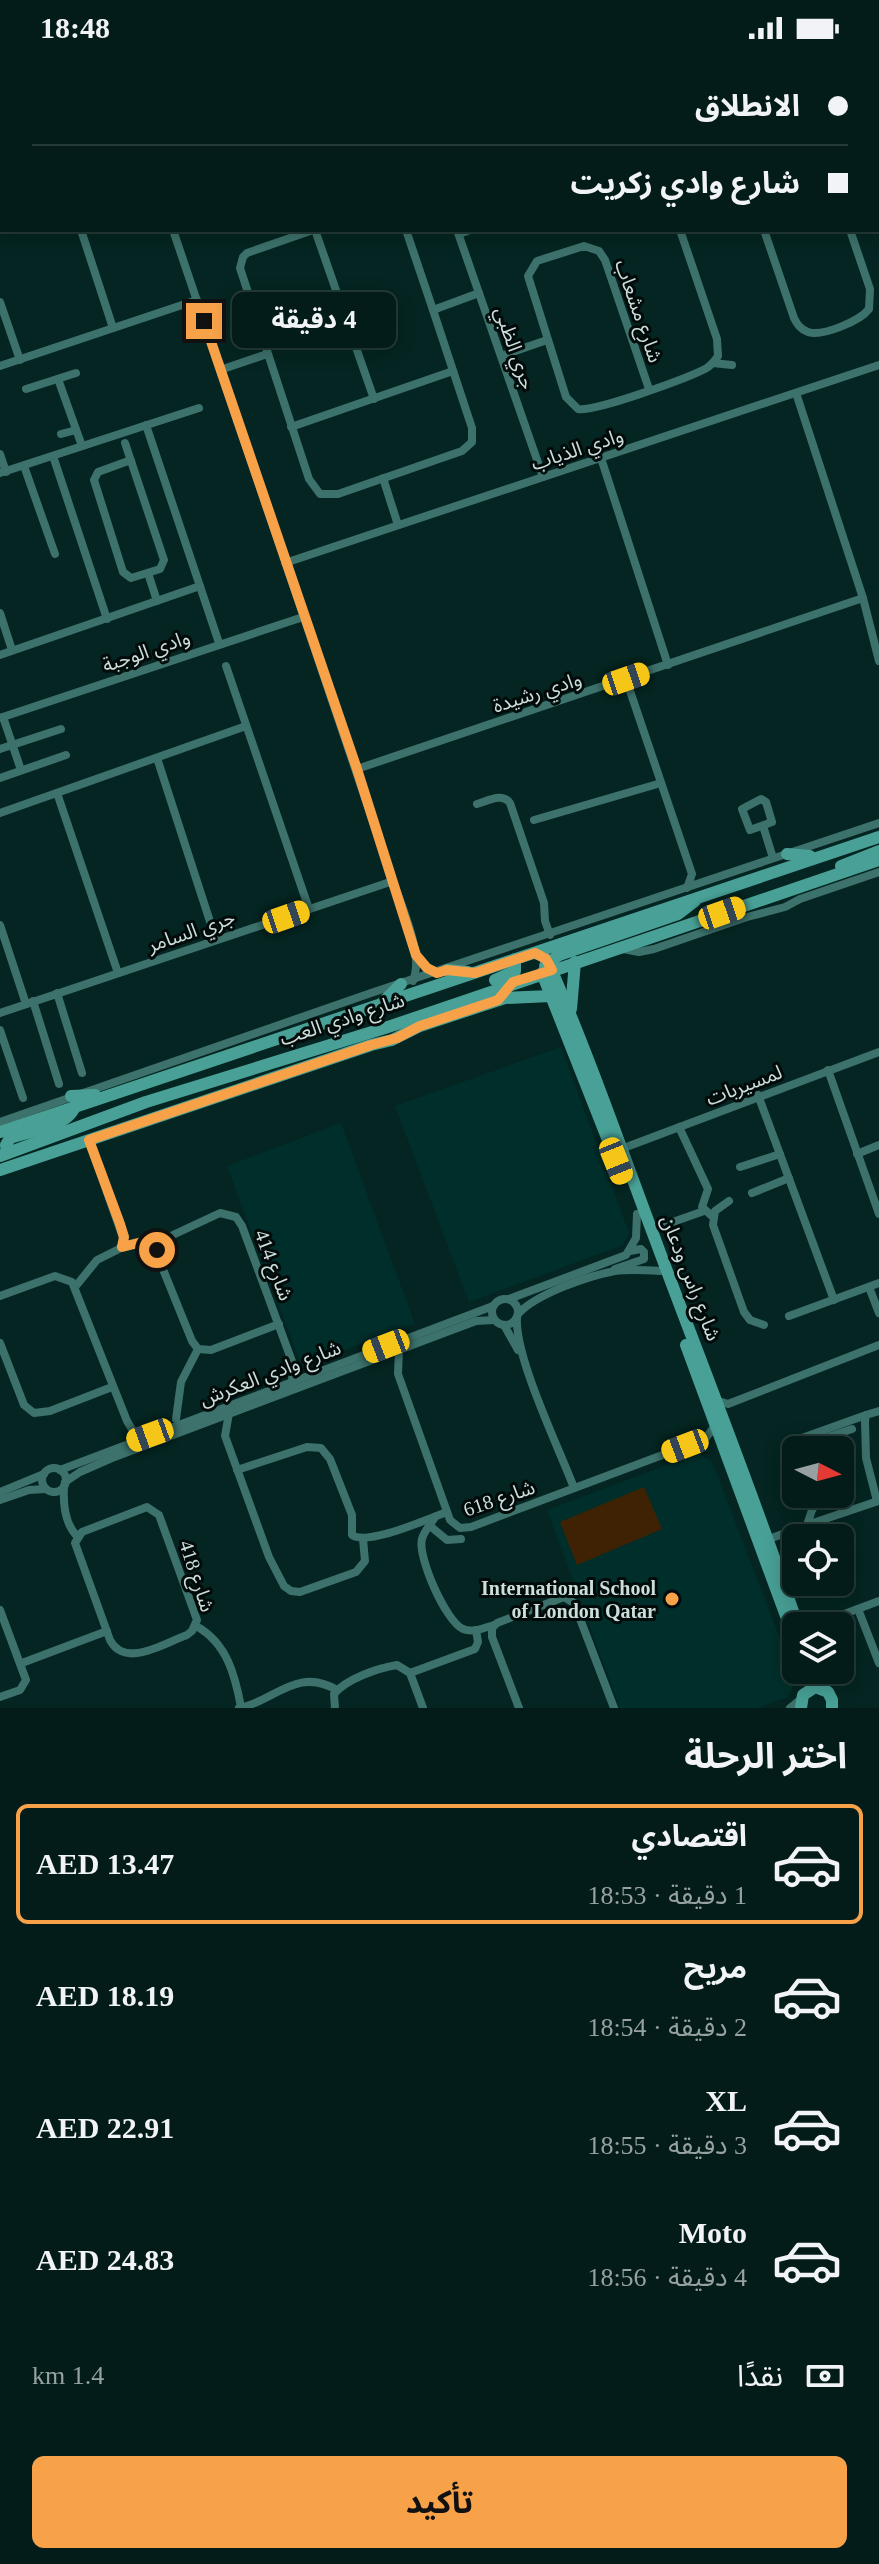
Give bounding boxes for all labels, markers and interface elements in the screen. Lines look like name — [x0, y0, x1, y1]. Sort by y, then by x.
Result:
text: 18:48 — [40, 11, 110, 44]
text: الانطلاق — [695, 89, 800, 122]
text: شارع وادي زكريت — [571, 166, 800, 199]
street label: شارع مشعاب — [607, 257, 667, 367]
callout: 4 دقيقة — [232, 293, 396, 349]
route end — [186, 303, 222, 339]
street label: جري الظبي — [486, 304, 539, 394]
text: 4 دقيقة — [272, 305, 356, 334]
street label: وادي الذياب — [528, 424, 627, 479]
street label: وادي الوجبة — [99, 626, 194, 681]
car — [599, 660, 653, 698]
street label: وادي رشيدة — [490, 667, 586, 721]
car — [695, 894, 749, 932]
car — [259, 898, 313, 936]
street label: جري السامر — [143, 906, 239, 961]
street label: شارع وادي العب — [277, 989, 408, 1054]
street label: لمسيربات — [703, 1060, 785, 1110]
car — [596, 1134, 636, 1188]
street label: شارع راس ودعان — [653, 1212, 725, 1345]
street label: شارع 414 — [247, 1227, 298, 1305]
route start — [139, 1232, 175, 1268]
car — [359, 1326, 413, 1366]
street label: شارع وادي العكرش — [196, 1336, 345, 1414]
car — [123, 1416, 177, 1454]
car — [658, 1426, 712, 1466]
north arrow — [782, 1436, 854, 1508]
map controls — [782, 1436, 854, 1684]
street label: شارع 618 — [460, 1476, 539, 1524]
button: locate — [782, 1524, 854, 1596]
street label: شارع 418 — [171, 1537, 219, 1616]
place label: International School of London Qatar — [481, 1577, 656, 1622]
marker: International School of London Qatar — [663, 1590, 681, 1608]
button: layers — [782, 1612, 854, 1684]
text: اختر الرحلة — [684, 1736, 847, 1776]
text: اقتصادي — [632, 1819, 747, 1852]
icon: car — [771, 1828, 843, 1900]
text: AED 13.47 — [36, 1847, 174, 1880]
text: 1 دقيقة · 18:53 — [587, 1881, 747, 1910]
text: مريح — [684, 1951, 747, 1984]
icon: car — [771, 1960, 843, 2032]
text: AED 18.19 — [36, 1979, 174, 2012]
text: 2 دقيقة · 18:54 — [587, 2013, 747, 2042]
text: XL — [705, 2084, 747, 2117]
icon: car — [771, 2092, 843, 2164]
text: AED 22.91 — [36, 2111, 174, 2144]
text: 3 دقيقة · 18:55 — [587, 2131, 747, 2160]
text: Moto — [679, 2216, 747, 2249]
icon: car — [771, 2224, 843, 2296]
text: AED 24.83 — [36, 2243, 174, 2276]
text: 4 دقيقة · 18:56 — [587, 2263, 747, 2292]
icon: cash — [803, 2354, 847, 2398]
text: نقدًا — [737, 2359, 783, 2392]
text: 1.4 km — [32, 2361, 104, 2390]
button: تأكيد — [32, 2456, 847, 2548]

